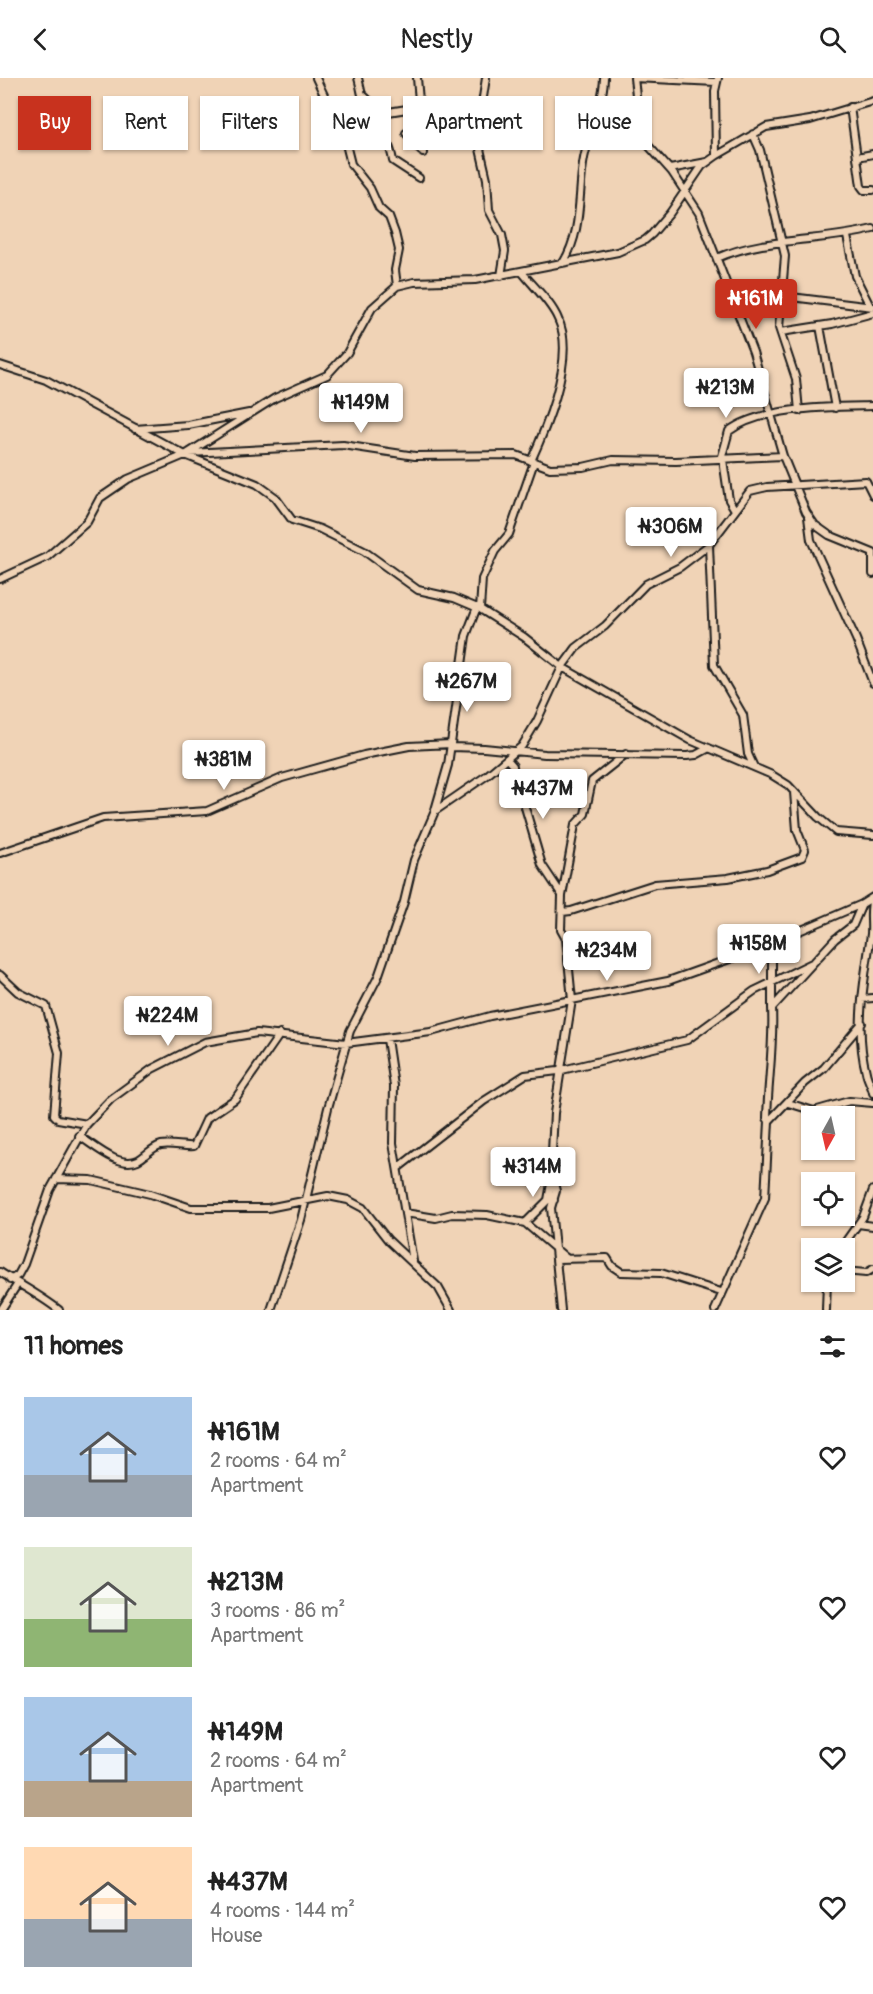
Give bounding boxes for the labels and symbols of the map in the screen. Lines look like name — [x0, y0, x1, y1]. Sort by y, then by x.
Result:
pin: ₦161M — [714, 279, 798, 330]
pin: ₦213M — [684, 368, 768, 419]
pin: ₦149M — [319, 383, 403, 434]
pin: ₦306M — [629, 507, 713, 558]
pin: ₦267M — [425, 662, 509, 713]
pin: ₦381M — [182, 740, 266, 791]
pin: ₦437M — [501, 769, 585, 820]
pin: ₦158M — [717, 924, 801, 975]
pin: ₦234M — [565, 931, 649, 982]
pin: ₦224M — [126, 996, 210, 1047]
north arrow — [801, 1106, 855, 1160]
pin: ₦314M — [491, 1147, 575, 1198]

